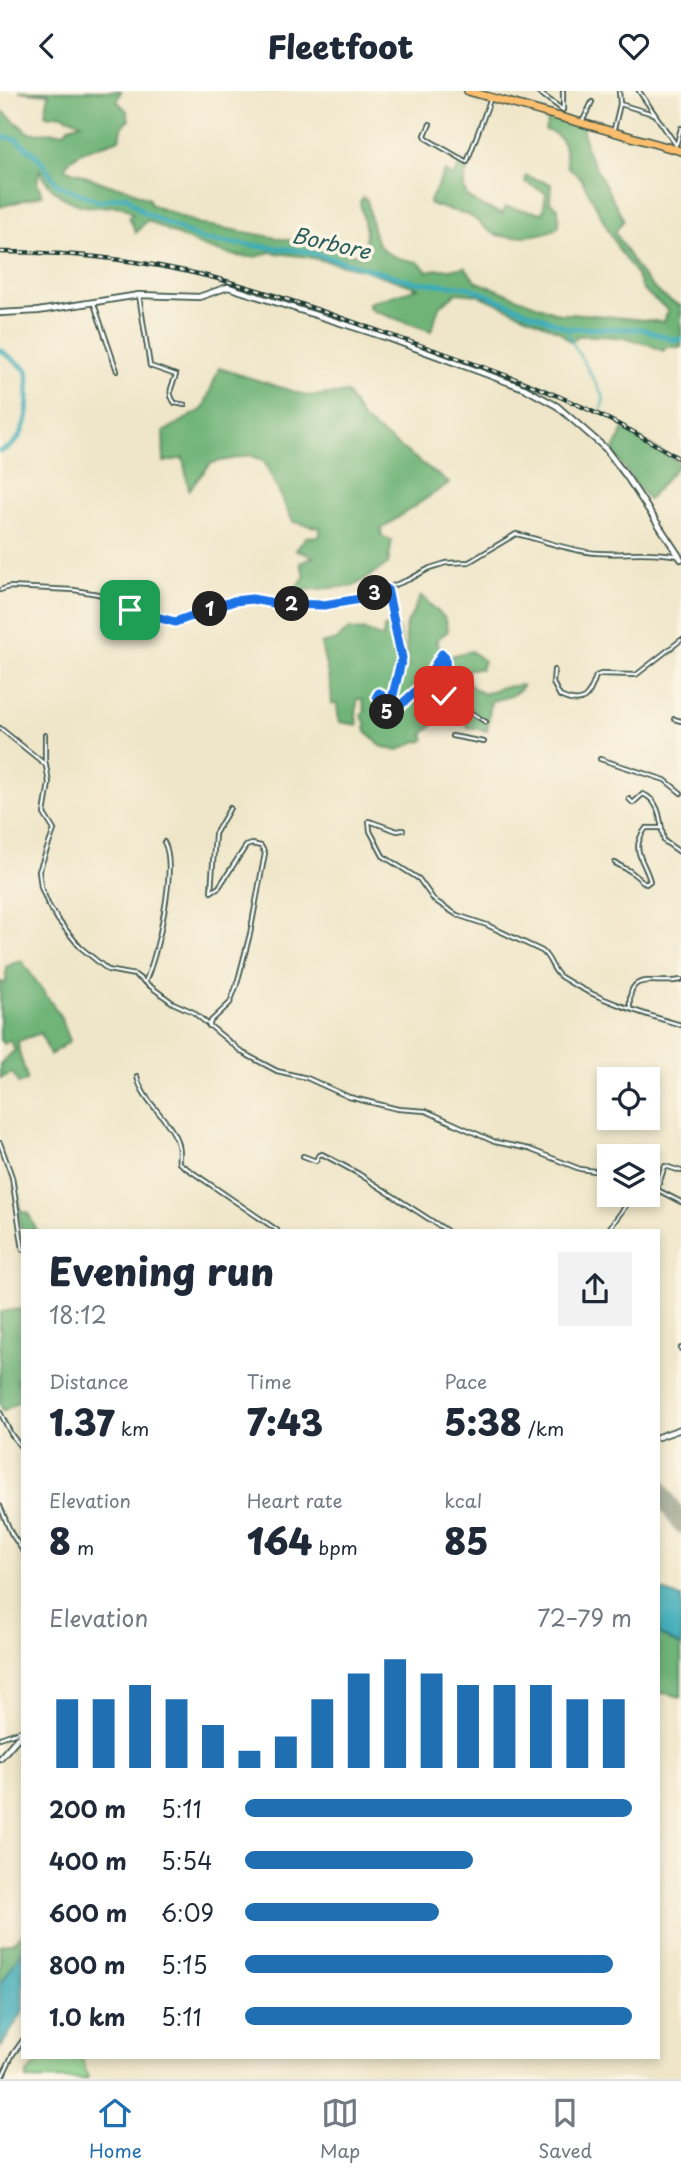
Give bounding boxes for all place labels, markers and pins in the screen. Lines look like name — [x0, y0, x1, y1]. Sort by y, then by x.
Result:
pin: 3 — [358, 575, 392, 611]
pin — [100, 580, 160, 640]
pin: 2 — [274, 587, 310, 621]
pin: 1 — [192, 591, 228, 627]
pin — [414, 666, 474, 726]
pin: 5 — [370, 695, 404, 729]

